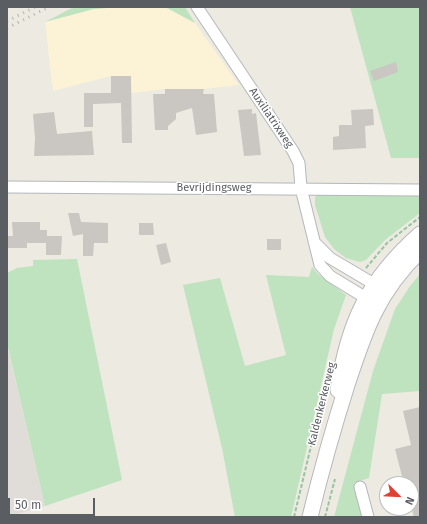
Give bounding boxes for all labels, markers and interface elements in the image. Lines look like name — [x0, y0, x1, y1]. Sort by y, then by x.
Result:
street label: Auxiliatrixweg — [246, 85, 296, 151]
street label: Bevrijdingsweg — [177, 181, 251, 195]
street label: Kaldenkerkerweg — [305, 361, 339, 447]
north arrow — [379, 476, 419, 516]
scale bar — [10, 490, 97, 516]
text: N — [402, 495, 417, 507]
text: 50 m — [15, 498, 41, 512]

